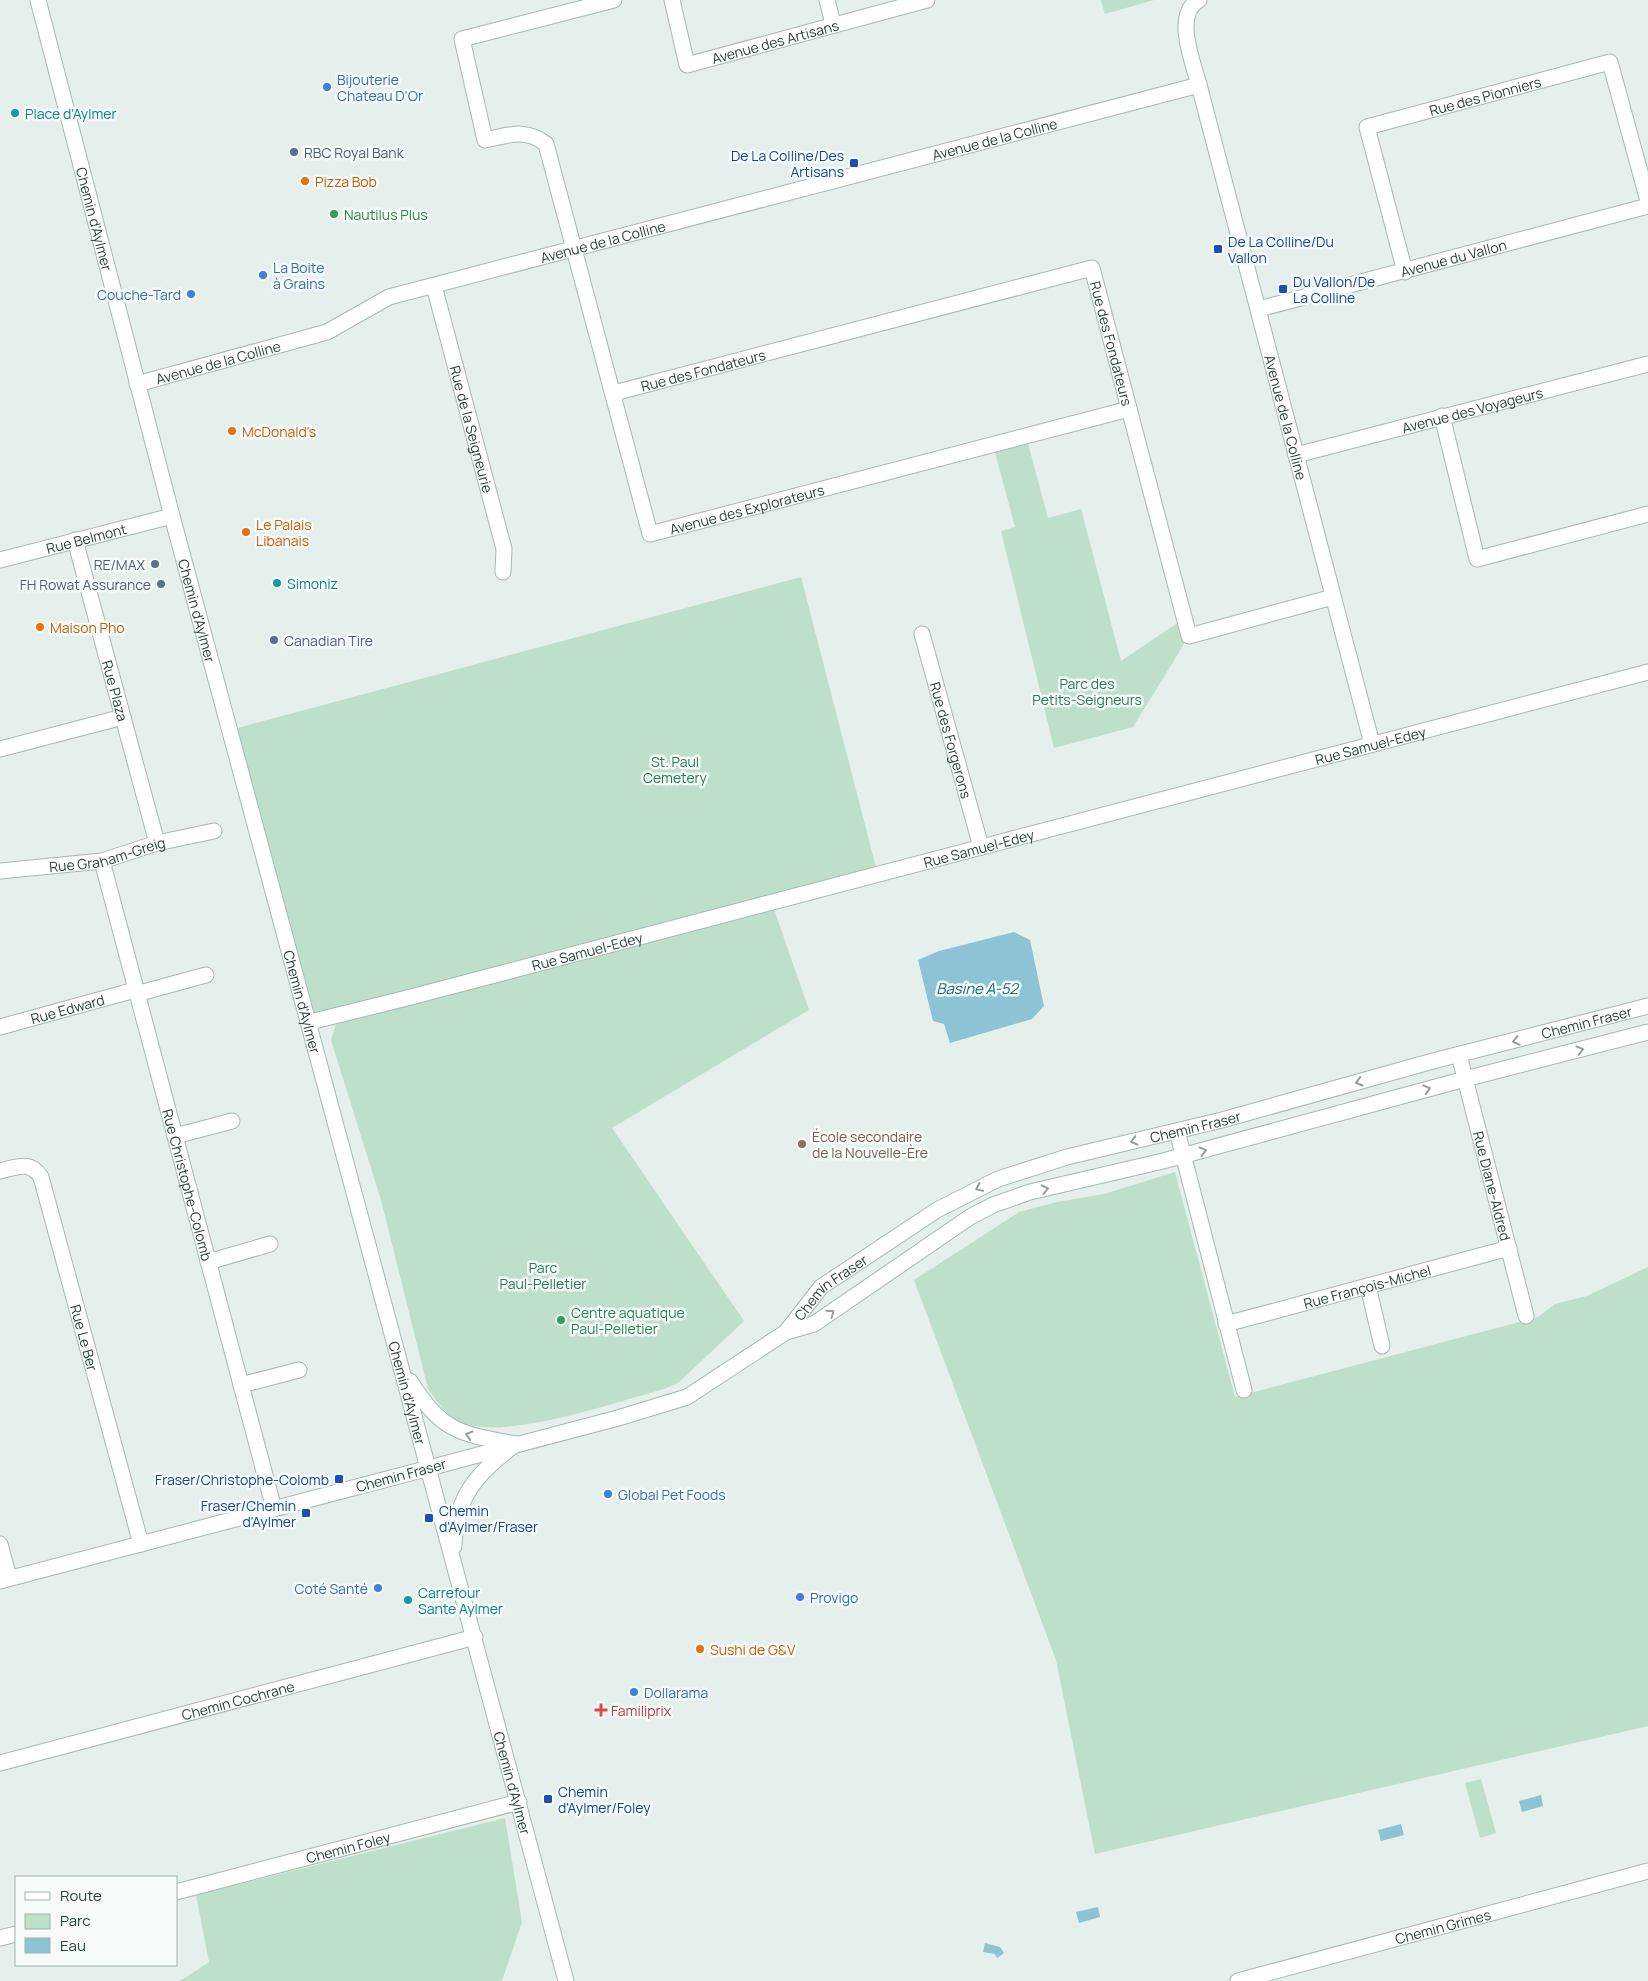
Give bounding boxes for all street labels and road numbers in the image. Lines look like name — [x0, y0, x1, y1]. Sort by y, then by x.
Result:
street label: Avenue des Artisans — [709, 15, 841, 67]
street label: Rue des Pionniers — [1427, 71, 1543, 119]
street label: Avenue de la Colline — [930, 113, 1059, 164]
street label: Chemin d'Aylmer — [72, 165, 117, 273]
street label: Avenue de la Colline — [538, 216, 667, 267]
street label: Avenue du Vallon — [1398, 234, 1508, 281]
street label: Rue des Fondateurs — [1086, 279, 1137, 408]
street label: Avenue de la Colline — [153, 336, 283, 388]
street label: Rue des Fondateurs — [639, 344, 767, 395]
street label: Avenue de la Colline — [1261, 353, 1312, 482]
street label: Rue de la Seigneurie — [446, 363, 498, 495]
street label: Avenue des Voyageurs — [1400, 382, 1545, 437]
street label: Avenue des Explorateurs — [667, 479, 826, 538]
street label: Rue Belmont — [44, 518, 129, 557]
street label: Chemin d'Aylmer — [174, 557, 220, 664]
street label: Rue Plaza — [98, 658, 133, 723]
street label: Rue des Forgerons — [926, 680, 977, 800]
street label: Rue Samuel-Edey — [1313, 721, 1428, 769]
street label: Rue Samuel-Edey — [921, 824, 1037, 871]
street label: Rue Graham-Greig — [48, 832, 167, 876]
street label: Rue Samuel-Edey — [529, 927, 645, 974]
street label: Chemin d'Aylmer — [280, 948, 326, 1055]
street label: Rue Edward — [28, 989, 107, 1028]
street label: Chemin Fraser — [1539, 1001, 1634, 1042]
street label: Chemin Fraser — [1148, 1106, 1243, 1146]
street label: Rue Christophe-Colomb — [159, 1107, 217, 1263]
street label: Rue Diane-Aldred — [1469, 1129, 1516, 1243]
street label: Chemin Fraser — [789, 1250, 871, 1324]
street label: Rue François-Michel — [1301, 1260, 1433, 1312]
street label: Rue Le Ber — [67, 1302, 103, 1373]
street label: Chemin d'Aylmer — [385, 1339, 431, 1446]
street label: Chemin Fraser — [354, 1454, 448, 1496]
street label: Chemin Cochrane — [179, 1676, 296, 1724]
street label: Chemin d'Aylmer — [490, 1729, 536, 1837]
street label: Chemin Foley — [304, 1827, 393, 1867]
street label: Chemin Grimes — [1393, 1904, 1493, 1948]

